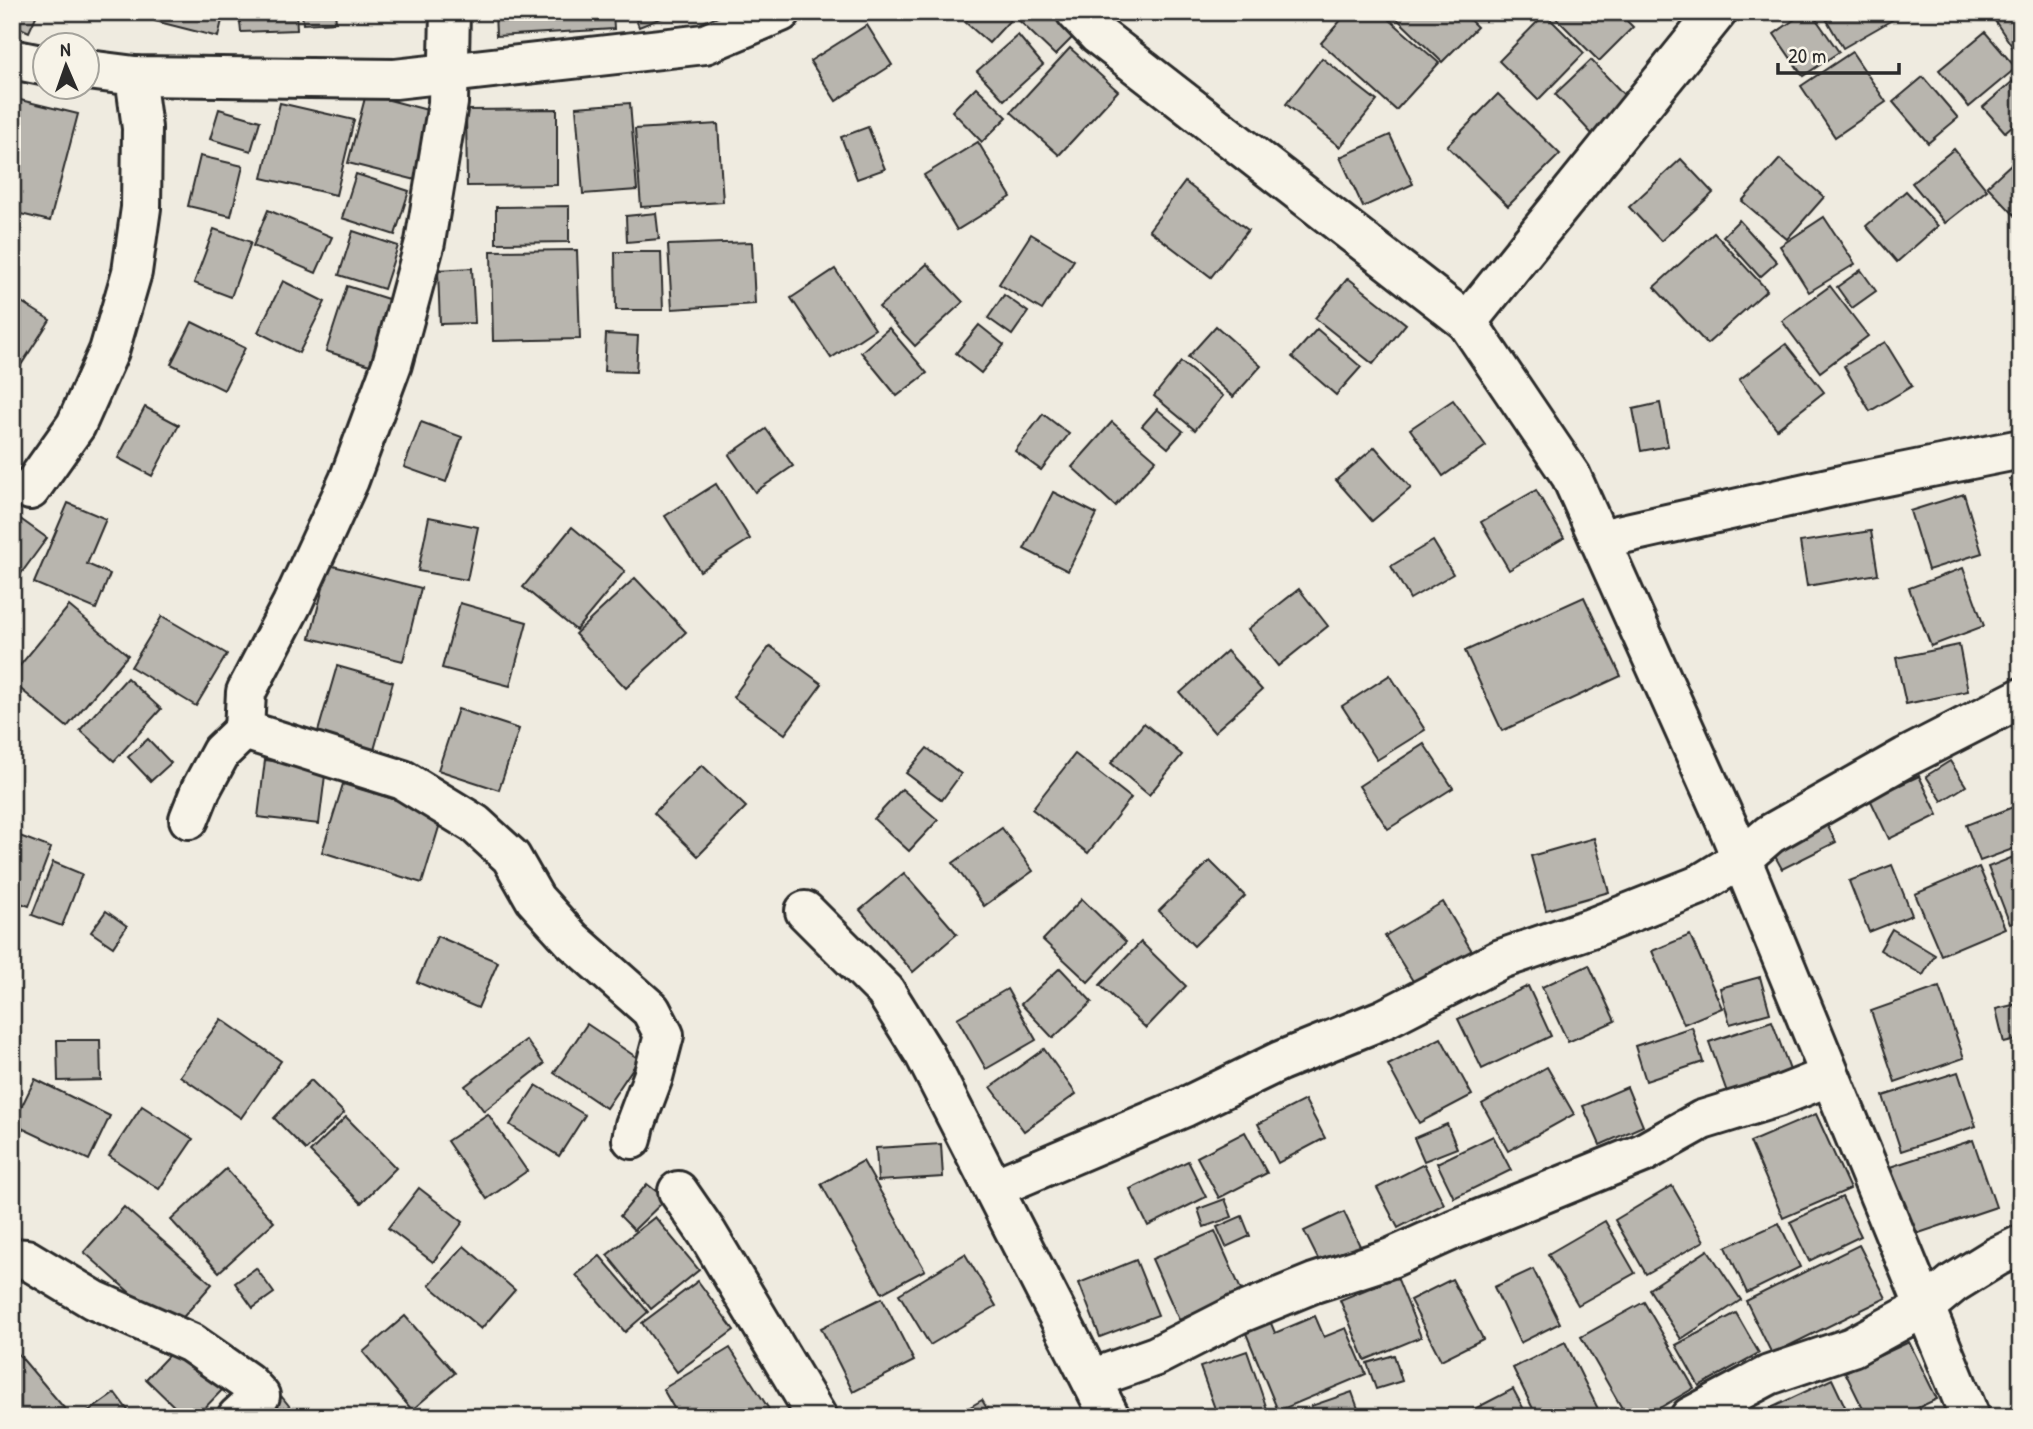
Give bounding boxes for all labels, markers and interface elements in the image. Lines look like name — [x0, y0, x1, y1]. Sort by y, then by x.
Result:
north arrow — [32, 32, 102, 102]
scale bar — [1778, 32, 1898, 76]
text: N — [60, 36, 71, 62]
text: 20 m — [1788, 41, 1826, 70]

